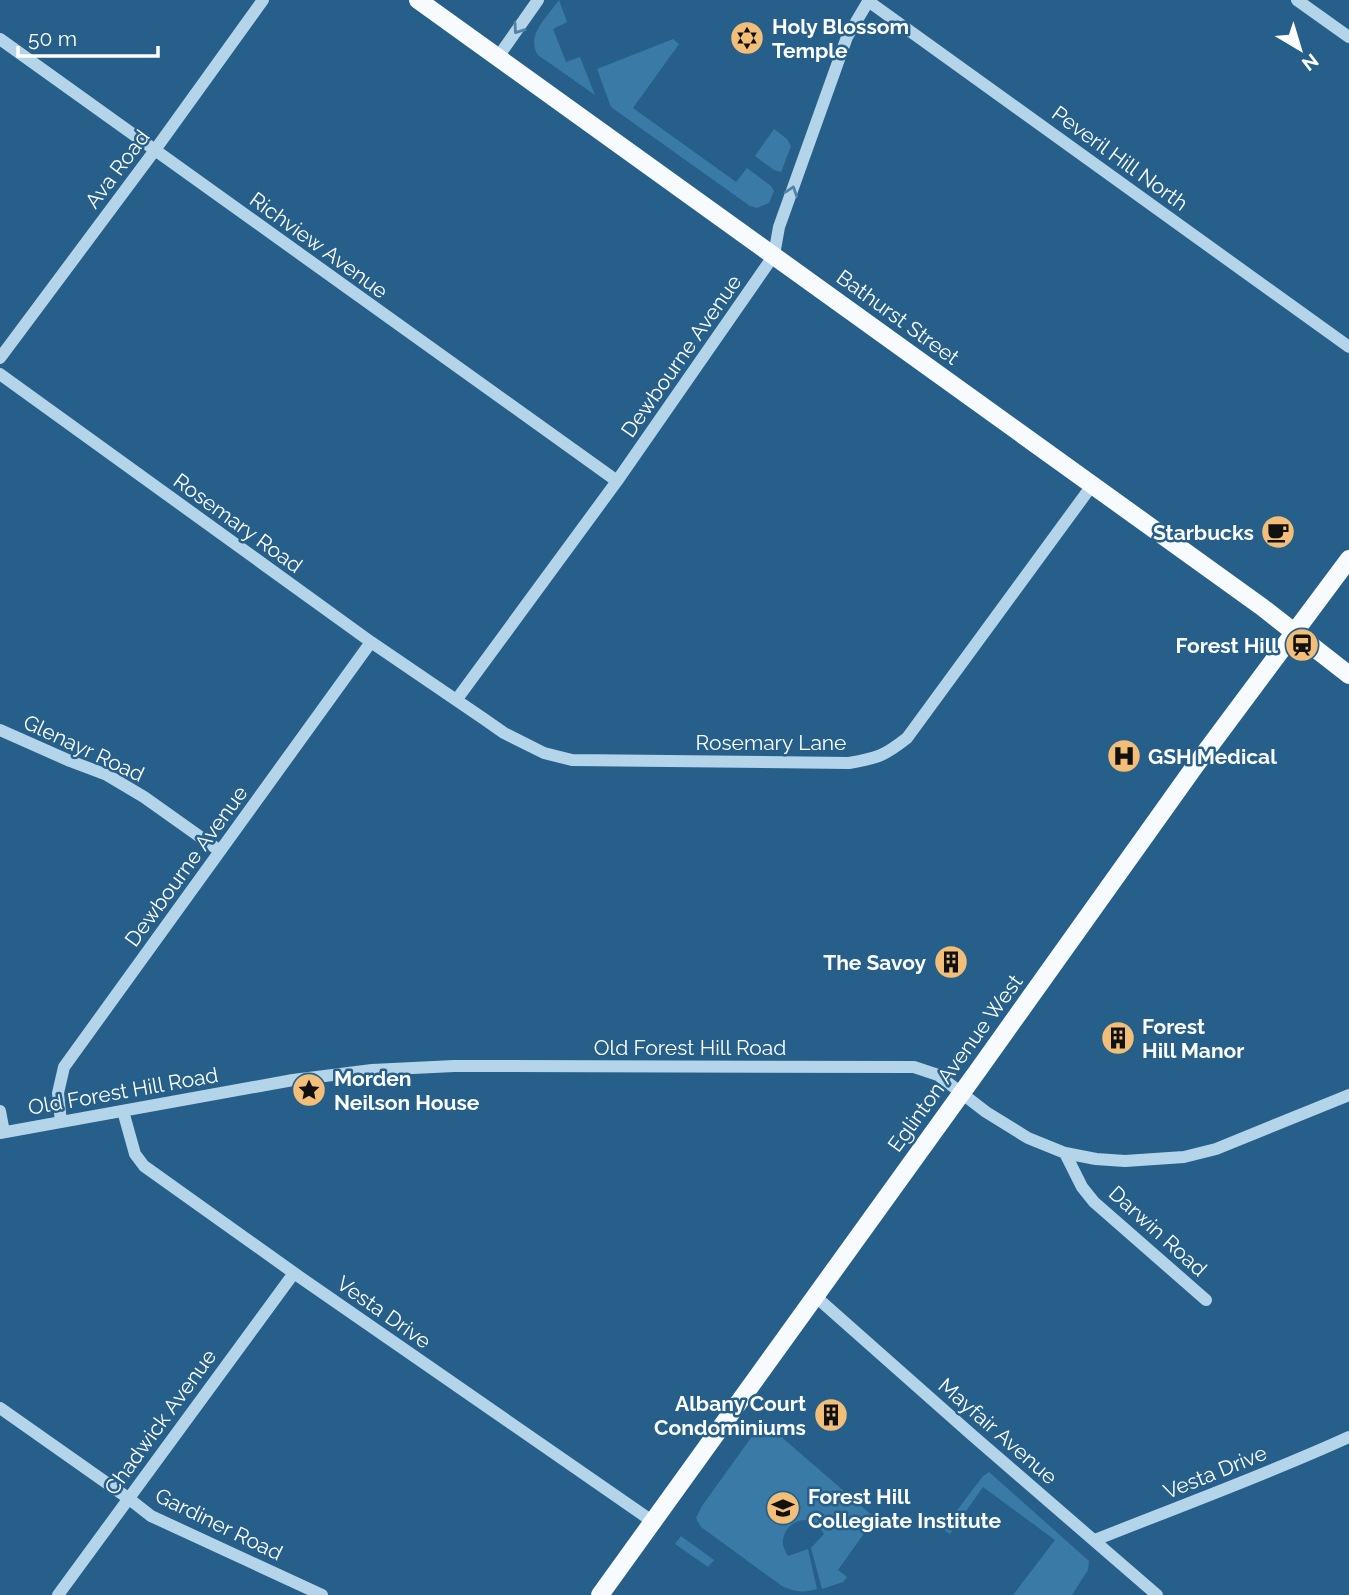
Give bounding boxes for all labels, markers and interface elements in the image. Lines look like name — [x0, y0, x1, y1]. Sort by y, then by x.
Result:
scale bar — [18, 14, 158, 58]
place label: Holy Blossom Temple — [772, 14, 909, 63]
north arrow — [1265, 14, 1335, 84]
synagogue icon: Holy Blossom Temple — [728, 19, 766, 57]
one-way arrow — [514, 21, 526, 34]
text: 50 m — [28, 26, 77, 51]
text: N — [1298, 49, 1323, 76]
street label: Peveril Hill North — [1047, 100, 1193, 216]
street label: Ava Road — [79, 125, 155, 213]
one-way arrow — [783, 185, 797, 197]
street label: Richview Avenue — [245, 187, 393, 303]
street label: Bathurst Street — [832, 264, 964, 370]
street label: Dewbourne Avenue — [616, 270, 746, 442]
street label: Rosemary Road — [169, 468, 307, 578]
cafe icon: Starbucks — [1259, 513, 1297, 551]
place label: Starbucks — [1153, 520, 1254, 545]
station icon: Forest Hill — [1283, 626, 1321, 664]
place label: Forest Hill — [1176, 633, 1278, 658]
street label: Glenayr Road — [20, 709, 148, 787]
street label: Rosemary Lane — [696, 730, 846, 755]
hospital icon: GSH Medical — [1105, 737, 1143, 775]
place label: GSH Medical — [1148, 744, 1277, 769]
street label: Dewbourne Avenue — [119, 781, 253, 951]
building icon: The Savoy — [932, 943, 970, 981]
place label: The Savoy — [823, 950, 926, 975]
street label: Eglinton Avenue West — [882, 970, 1028, 1156]
place label: Forest Hill Manor — [1142, 1014, 1244, 1063]
building icon: Forest Hill Manor — [1099, 1019, 1137, 1057]
street label: Old Forest Hill Road — [594, 1035, 786, 1060]
street label: Old Forest Hill Road — [26, 1062, 220, 1120]
place label: Morden Neilson House — [334, 1066, 480, 1115]
place icon: Morden Neilson House — [290, 1071, 328, 1109]
street label: Darwin Road — [1104, 1180, 1212, 1282]
street label: Vesta Drive — [332, 1270, 436, 1354]
street label: Chadwick Avenue — [99, 1344, 221, 1500]
street label: Mayfair Avenue — [934, 1373, 1062, 1489]
place label: Albany Court Condominiums — [654, 1391, 806, 1440]
building icon: Albany Court Condominiums — [812, 1396, 850, 1434]
street label: Vesta Drive — [1160, 1440, 1270, 1504]
street label: Gardiner Road — [151, 1482, 287, 1566]
place label: Forest Hill Collegiate Institute — [808, 1484, 1001, 1533]
school or university icon: Forest Hill Collegiate Institute — [764, 1489, 802, 1527]

